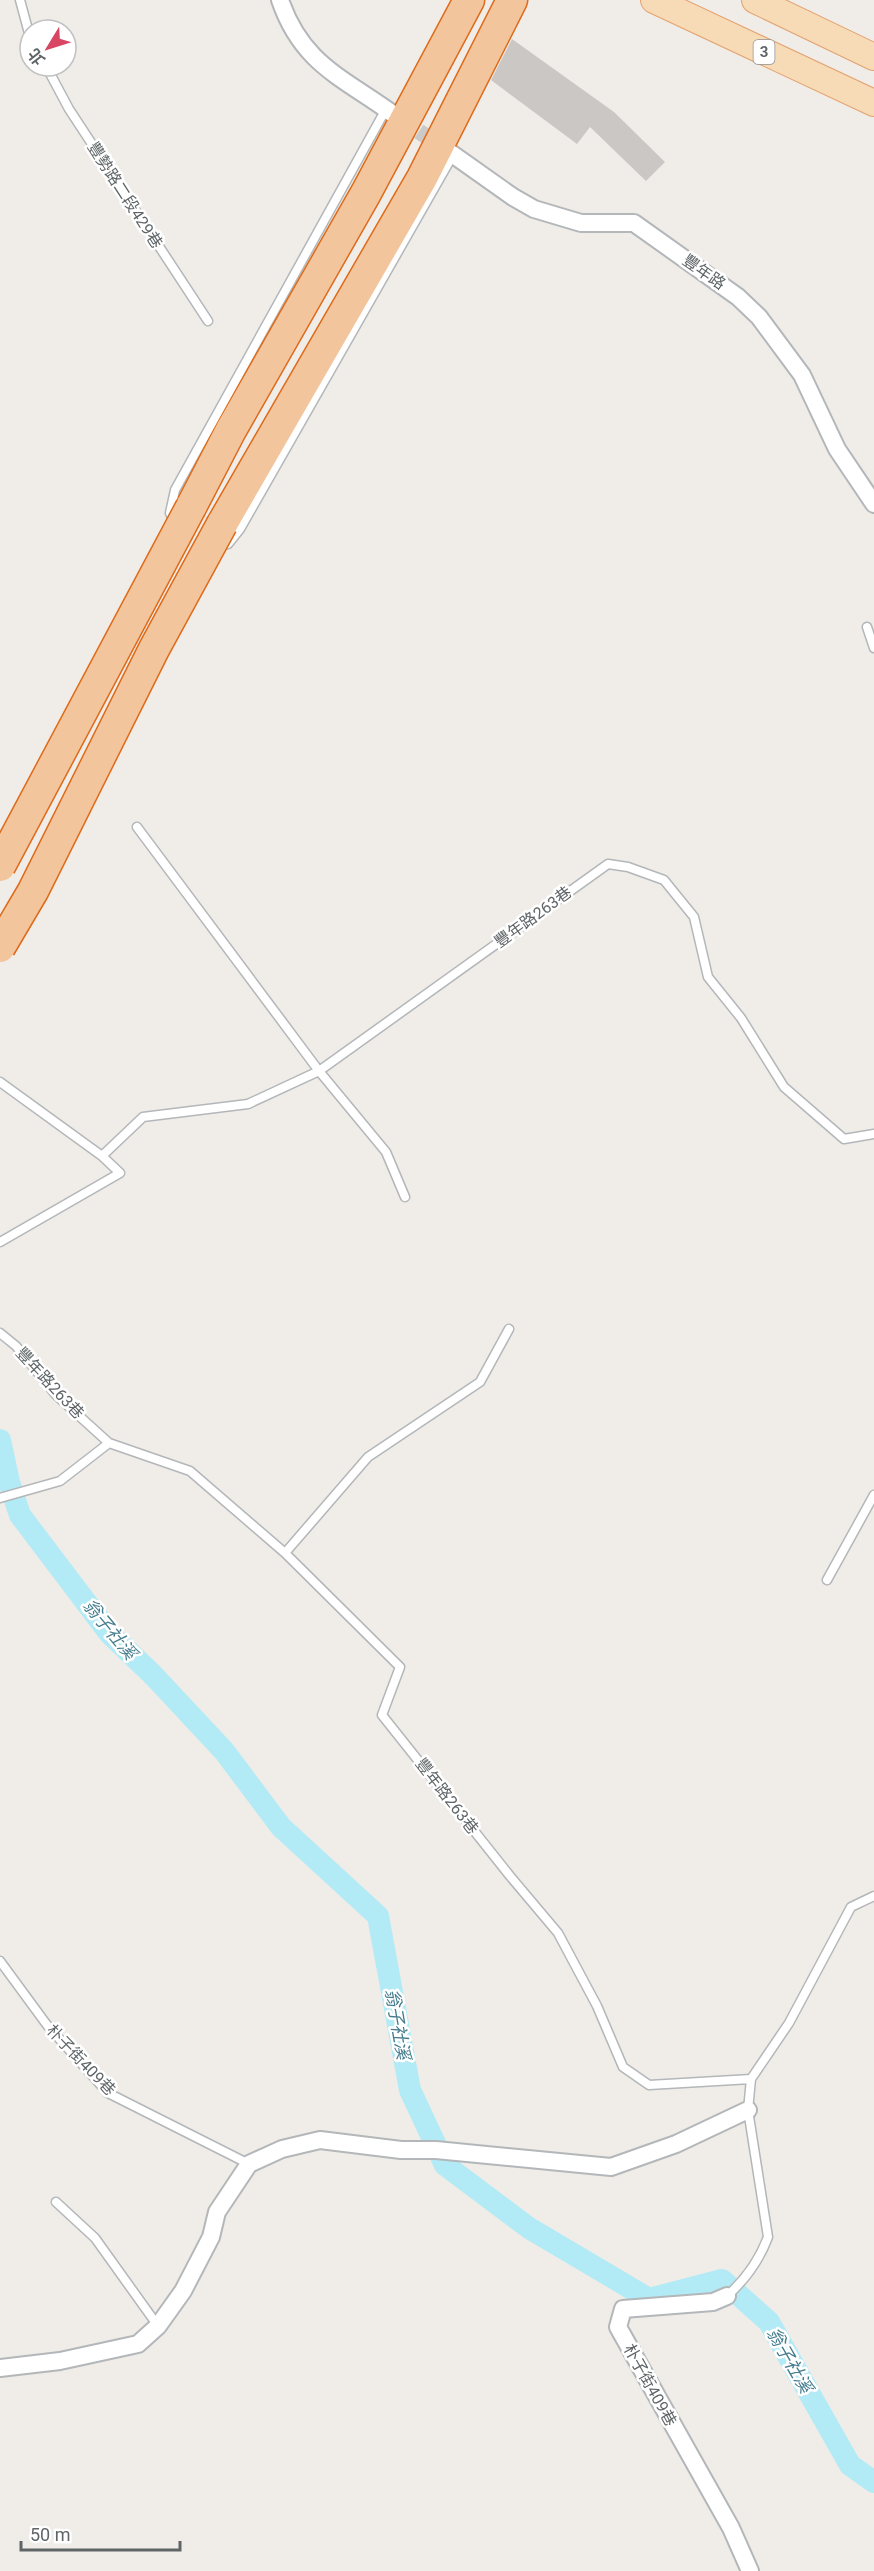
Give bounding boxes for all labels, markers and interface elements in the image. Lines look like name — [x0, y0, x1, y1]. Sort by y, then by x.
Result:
north arrow — [18, 18, 78, 78]
road number: 3 — [754, 40, 774, 64]
text: 北 — [24, 45, 49, 69]
street label: 豐勢路二段429巷 — [84, 138, 166, 252]
street label: 豐年路 — [679, 250, 729, 294]
street label: 豐年路263巷 — [491, 883, 575, 951]
street label: 豐年路263巷 — [12, 1343, 88, 1423]
water label: 翁子社溪 — [79, 1595, 143, 1666]
street label: 豐年路263巷 — [412, 1754, 482, 1838]
water label: 翁子社溪 — [381, 1987, 415, 2064]
street label: 朴子街409巷 — [43, 2021, 119, 2099]
water label: 翁子社溪 — [763, 2324, 819, 2399]
street label: 朴子街409巷 — [620, 2341, 680, 2429]
scale bar — [21, 2514, 180, 2552]
text: 50 m — [30, 2524, 70, 2545]

